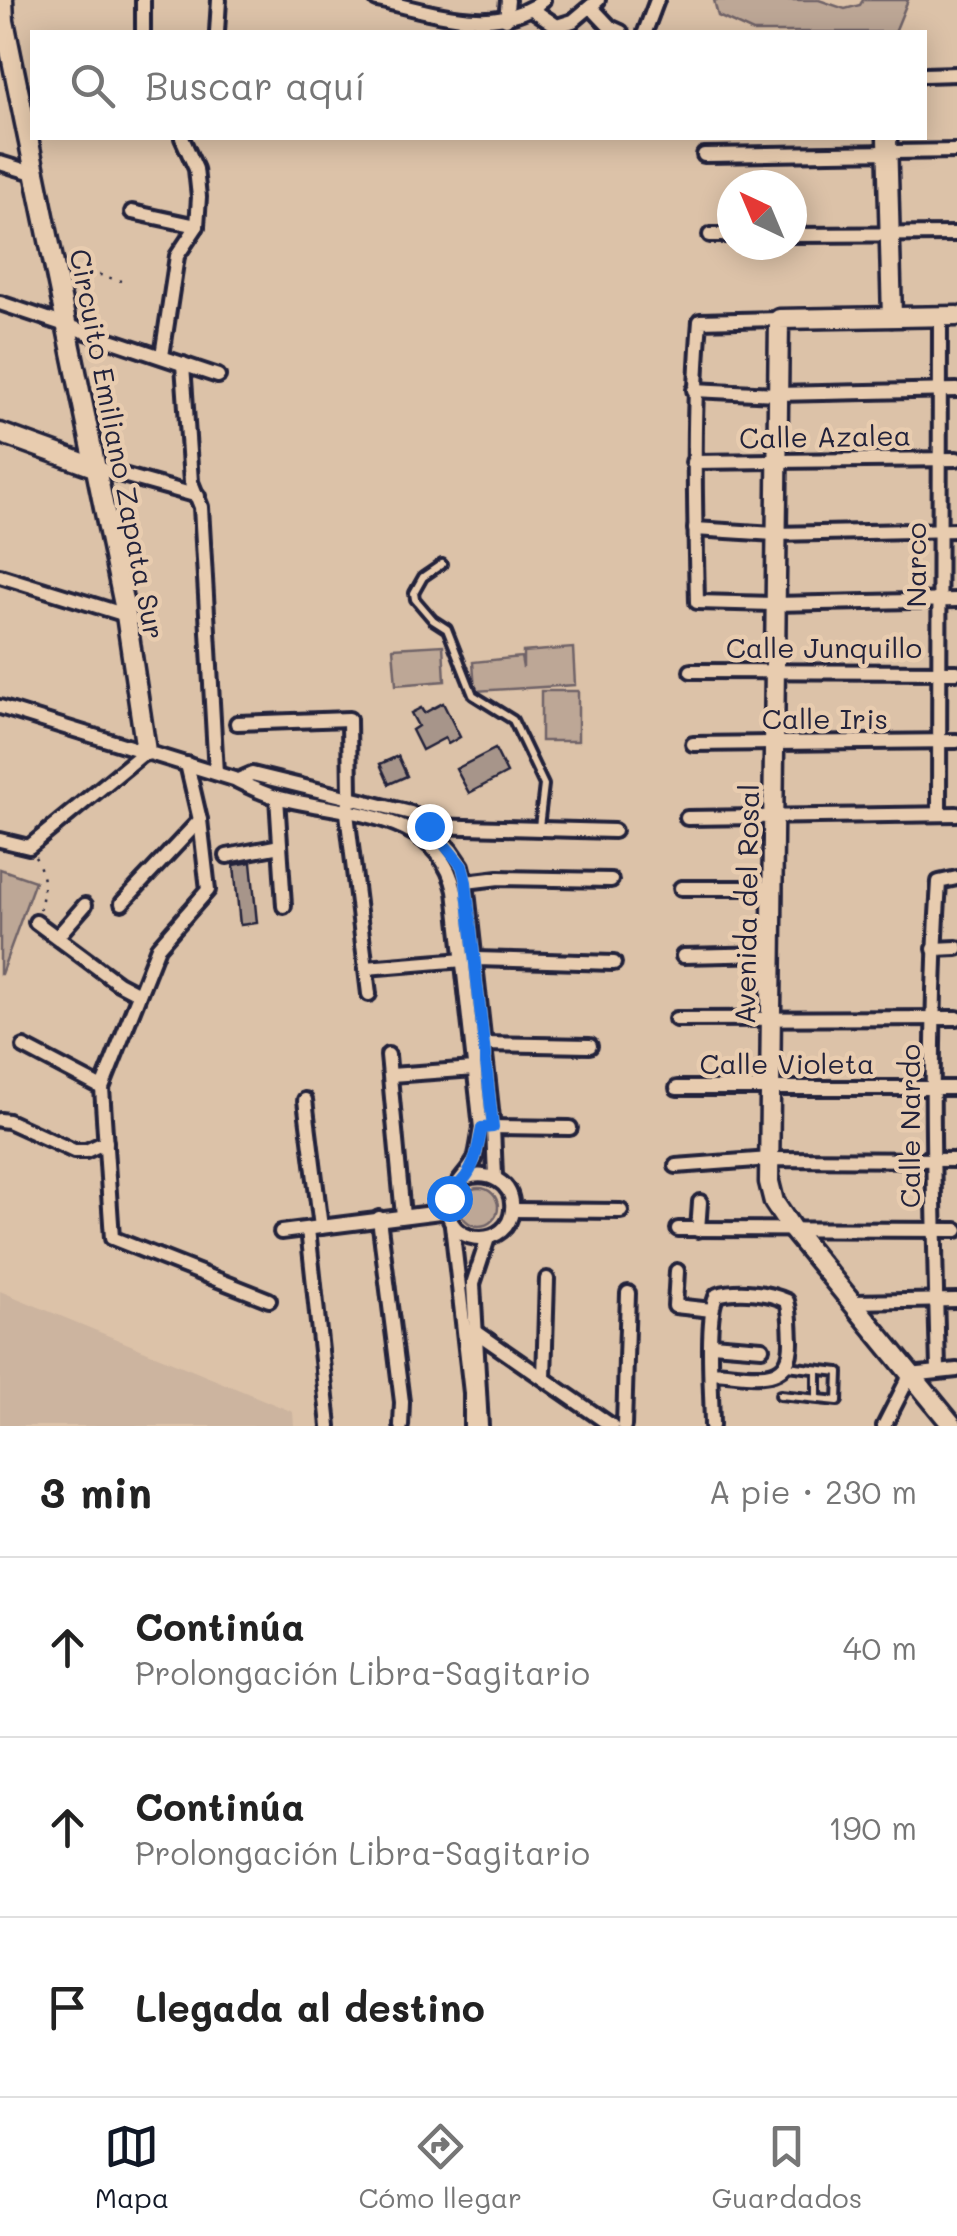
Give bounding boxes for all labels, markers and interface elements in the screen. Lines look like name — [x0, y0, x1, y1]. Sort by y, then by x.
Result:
search box — [30, 30, 927, 140]
icon: search — [65, 58, 120, 113]
text: Buscar aquí — [145, 60, 366, 110]
north arrow — [717, 170, 807, 260]
street label: Circuito Emiliano Zapata Sur — [62, 246, 174, 642]
street label: Calle Azalea — [739, 417, 911, 455]
street label: Narco — [897, 522, 933, 608]
street label: Calle Junquillo — [726, 629, 922, 665]
street label: Calle Iris — [762, 700, 888, 736]
street label: Avenida del Rosal — [726, 783, 766, 1025]
route end — [407, 804, 453, 850]
street label: Calle Nardo — [891, 1044, 927, 1208]
street label: Calle Violeta — [699, 1045, 875, 1081]
route start — [427, 1176, 473, 1222]
text: 3 min — [40, 1464, 152, 1519]
text: A pie · 230 m — [709, 1470, 917, 1512]
text: Continúa — [135, 1601, 305, 1651]
icon: ahead — [40, 1620, 95, 1675]
text: 40 m — [843, 1626, 917, 1668]
text: Prolongación Libra-Sagitario — [135, 1651, 590, 1693]
text: Continúa — [135, 1781, 305, 1831]
icon: ahead — [40, 1800, 95, 1855]
text: 190 m — [828, 1806, 917, 1848]
text: Prolongación Libra-Sagitario — [135, 1831, 590, 1873]
icon: arrive — [40, 1980, 95, 2035]
text: Llegada al destino — [135, 1982, 485, 2032]
tab: Mapa — [95, 2119, 169, 2215]
tab: Cómo llegar — [359, 2119, 522, 2215]
tab: Guardados — [712, 2119, 862, 2215]

